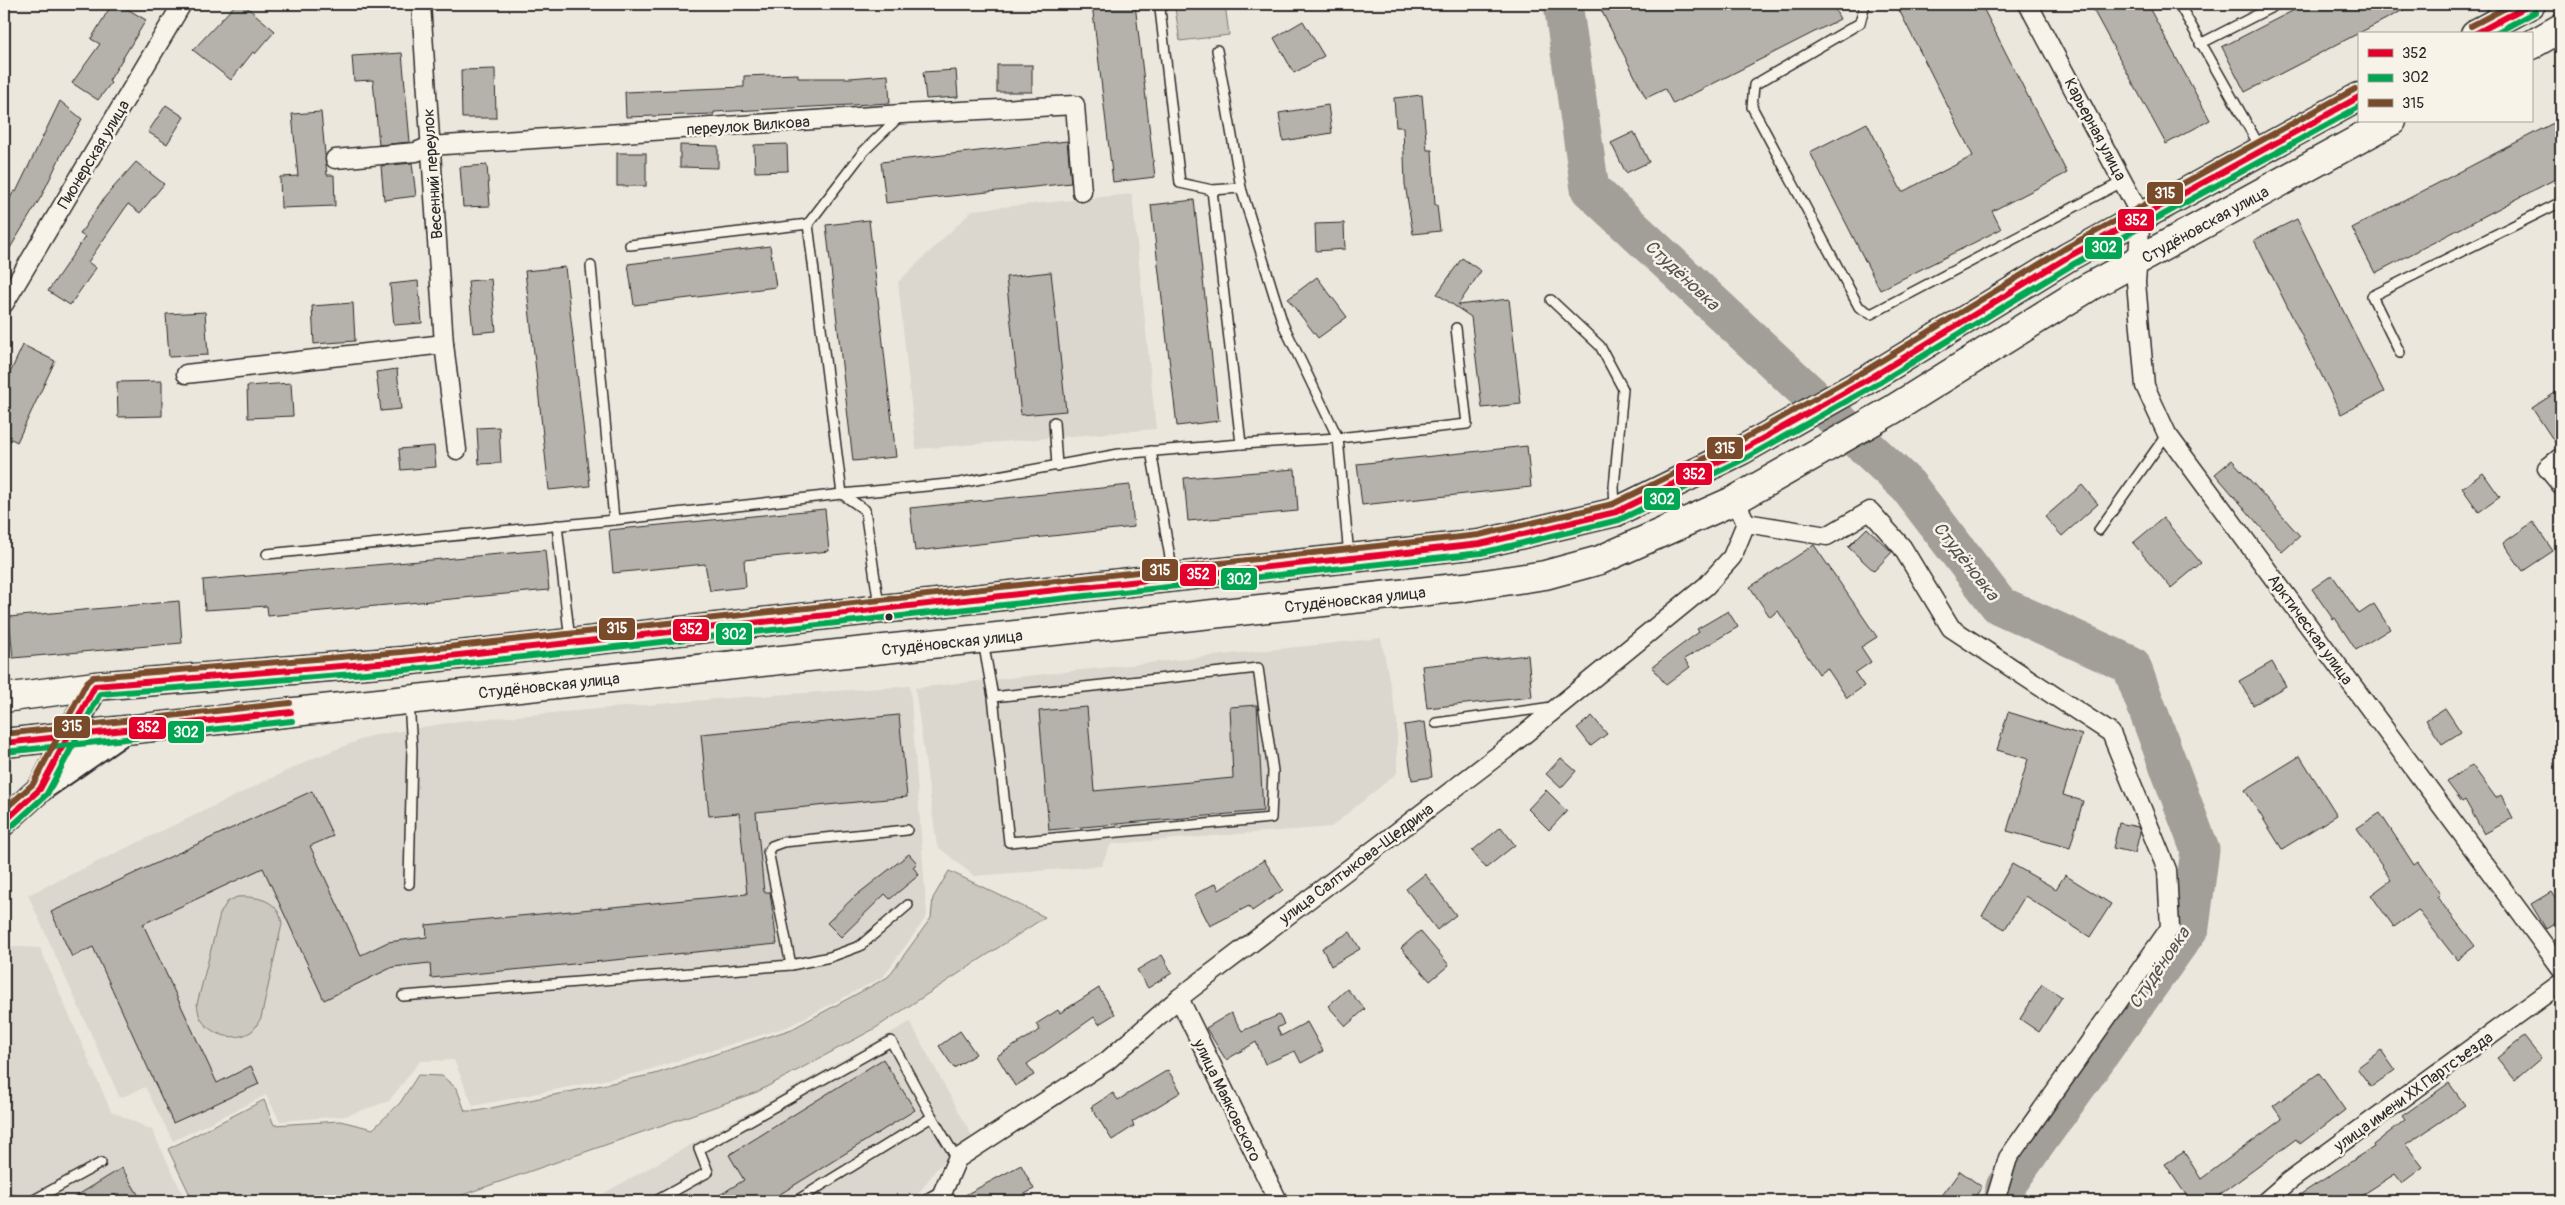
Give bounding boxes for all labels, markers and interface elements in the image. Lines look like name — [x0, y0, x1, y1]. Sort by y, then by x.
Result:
legend — [2358, 32, 2532, 122]
text: 352 — [2402, 44, 2427, 63]
text: 302 — [2402, 68, 2429, 87]
street label: Карьерная улица — [2060, 75, 2131, 184]
text: 315 — [2402, 94, 2424, 113]
street label: Пионерская улица — [54, 96, 134, 213]
street label: Весенний переулок — [418, 108, 448, 240]
street label: переулок Вилкова — [686, 112, 811, 140]
line badge: 315 — [2146, 181, 2184, 205]
street label: Студёновская улица — [2139, 182, 2272, 268]
text: 315 — [2155, 185, 2176, 202]
line badge: 352 — [2117, 208, 2155, 232]
text: 352 — [2124, 212, 2148, 229]
water label: Студёновка — [1640, 235, 1725, 317]
line badge: 302 — [2084, 236, 2123, 260]
text: 302 — [2091, 239, 2117, 256]
line badge: 315 — [1706, 436, 1744, 460]
text: 315 — [1715, 440, 1736, 457]
line badge: 352 — [1675, 462, 1713, 486]
text: 352 — [1682, 466, 1706, 483]
line badge: 302 — [1643, 487, 1681, 511]
text: 302 — [1649, 491, 1675, 508]
water label: Студёновка — [1928, 517, 2004, 607]
line badge: 315 — [1141, 558, 1179, 582]
text: 315 — [1150, 562, 1171, 579]
line badge: 352 — [1179, 563, 1217, 587]
text: 352 — [1186, 566, 1210, 583]
line badge: 302 — [1220, 567, 1258, 591]
street label: Арктическая улица — [2263, 570, 2357, 689]
text: 302 — [1226, 571, 1252, 588]
street label: Студёновская улица — [1283, 583, 1427, 617]
unlabelled marker — [884, 612, 894, 622]
line badge: 315 — [598, 617, 636, 641]
line badge: 352 — [672, 618, 710, 642]
text: 315 — [607, 620, 628, 637]
text: 352 — [679, 621, 703, 638]
line badge: 302 — [715, 622, 753, 646]
text: 302 — [721, 626, 747, 643]
street label: Студёновская улица — [880, 626, 1024, 660]
street label: Студёновская улица — [477, 669, 621, 703]
line badge: 315 — [53, 715, 91, 739]
line badge: 352 — [128, 716, 167, 740]
text: 315 — [62, 718, 83, 735]
text: 352 — [136, 719, 160, 736]
line badge: 302 — [167, 720, 205, 744]
text: 302 — [173, 724, 199, 741]
street label: улица Салтыкова-Щедрина — [1275, 799, 1438, 929]
water label: Студёновка — [2124, 922, 2196, 1013]
street label: улица имени ХХ Партсъезда — [2329, 1027, 2497, 1157]
street label: улица Маяковского — [1188, 1035, 1266, 1165]

